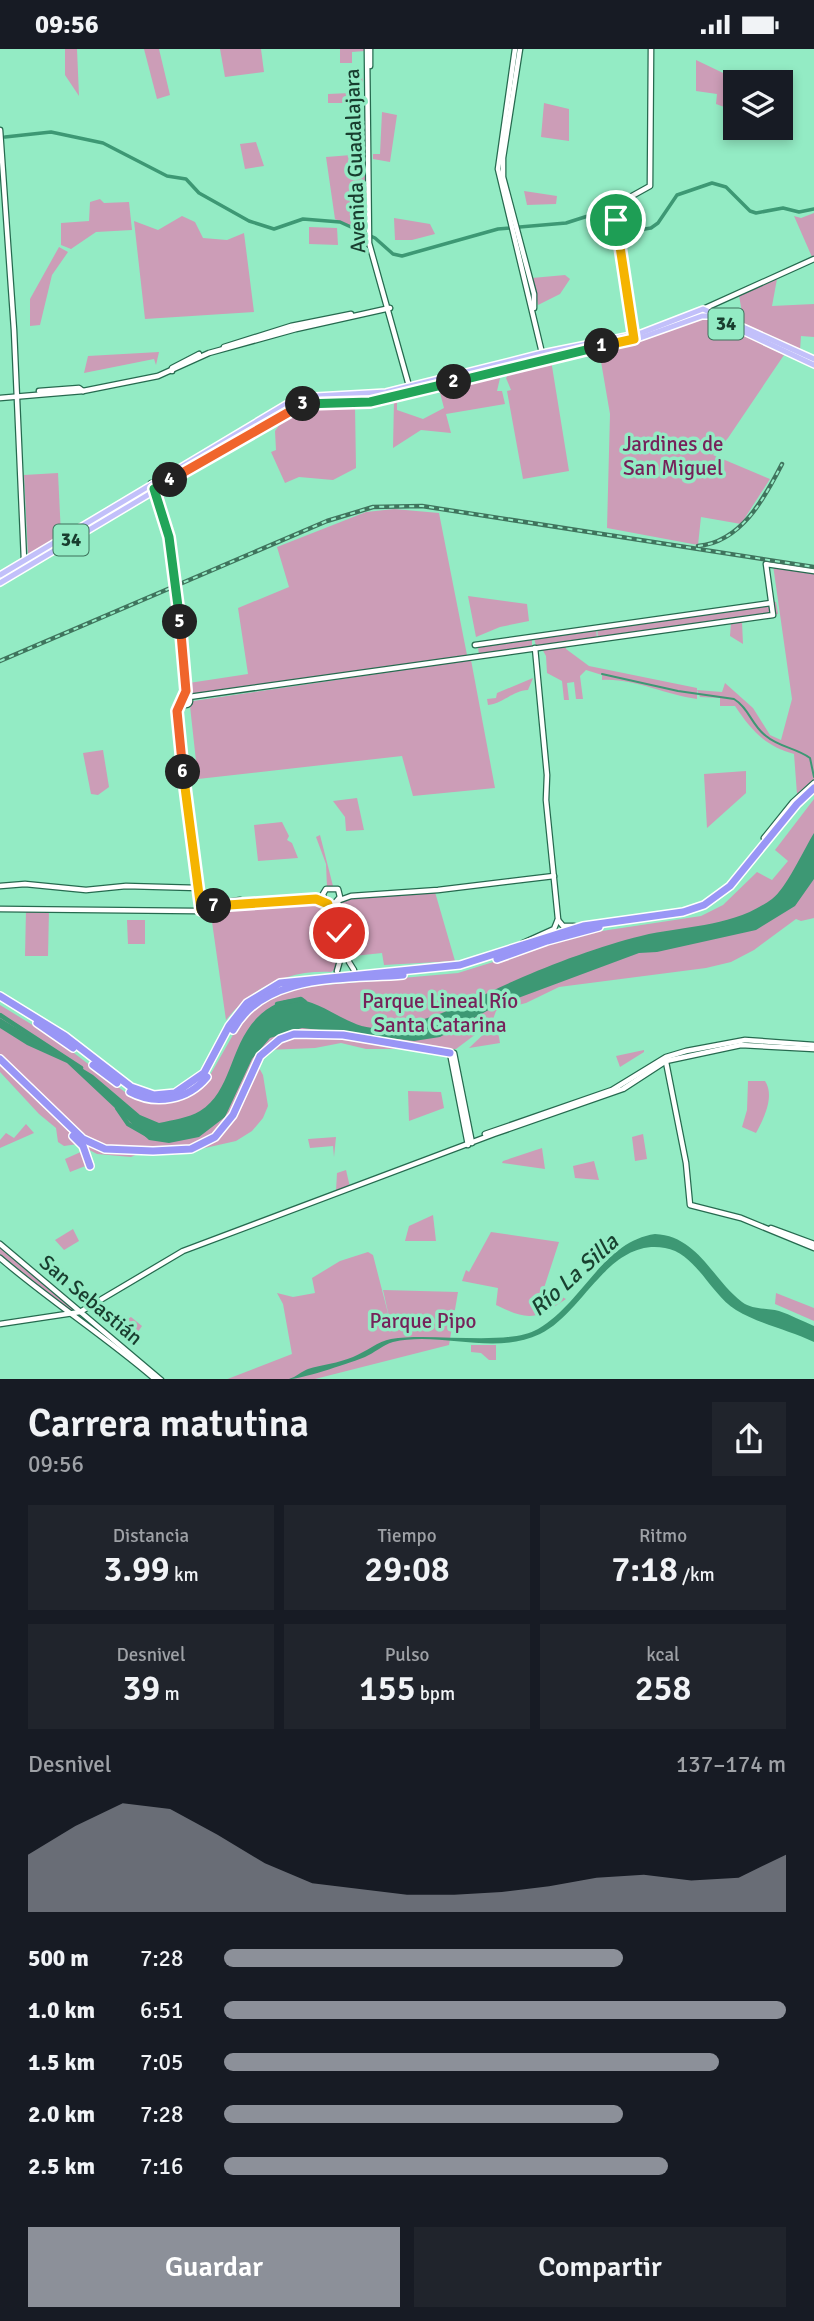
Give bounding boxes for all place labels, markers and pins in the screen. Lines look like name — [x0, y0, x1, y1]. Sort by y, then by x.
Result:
pin — [586, 190, 646, 250]
pin: 1 — [584, 329, 620, 363]
pin: 2 — [436, 365, 472, 399]
pin: 3 — [286, 387, 320, 421]
pin: 4 — [152, 463, 188, 497]
pin: 5 — [162, 605, 198, 639]
pin: 6 — [166, 755, 200, 789]
pin: 7 — [196, 889, 232, 923]
pin — [309, 903, 369, 963]

